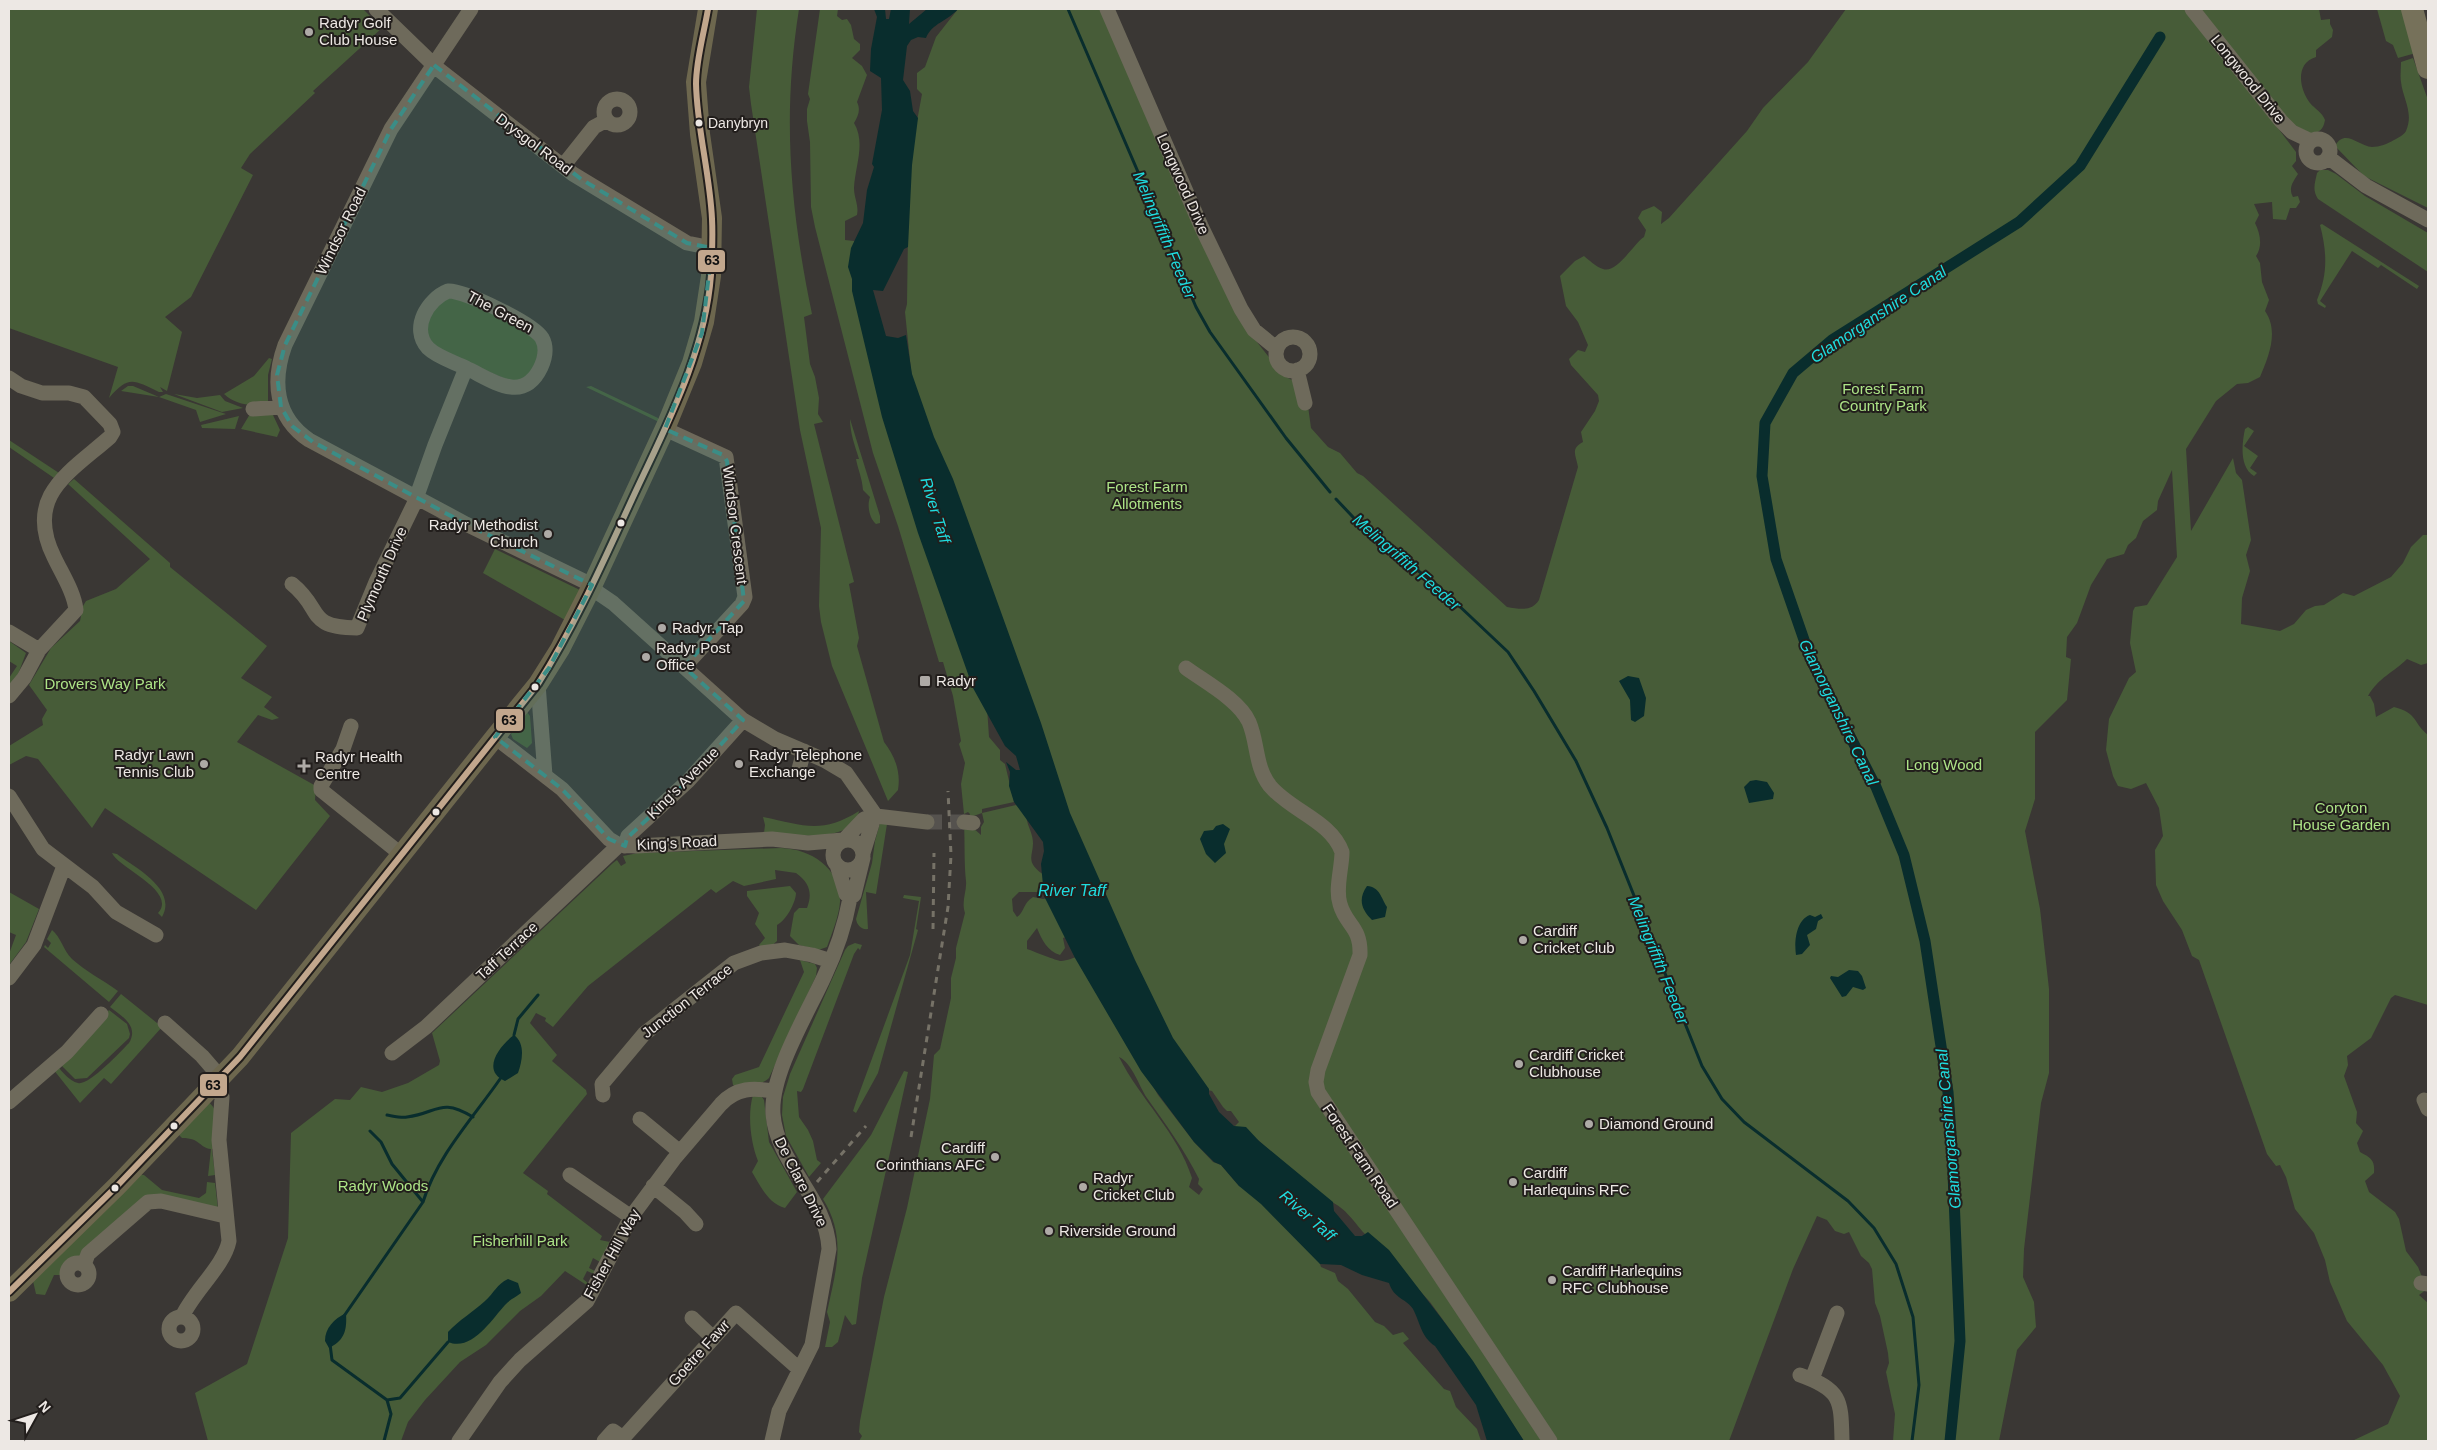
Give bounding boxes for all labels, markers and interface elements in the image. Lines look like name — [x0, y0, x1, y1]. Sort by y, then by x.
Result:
place label: Radyr Golf Club House — [319, 14, 397, 48]
marker: Radyr Golf Club House — [303, 26, 315, 38]
street label: Longwood Drive — [2208, 31, 2289, 126]
street label: Drysgol Road — [493, 109, 576, 178]
place label: Danybryn — [708, 115, 768, 131]
marker: Danybryn — [694, 118, 704, 128]
street label: Longwood Drive — [1154, 131, 1213, 237]
water label: Melingriffith Feeder — [1130, 169, 1199, 302]
street label: Windsor Road — [312, 184, 369, 277]
line badge: 63 — [697, 249, 726, 273]
text: 63 — [704, 252, 720, 268]
water label: Glamorganshire Canal — [1807, 262, 1950, 366]
street label: The Green — [465, 287, 536, 336]
park label: Forest Farm Country Park — [1839, 380, 1927, 414]
street label: Windsor Crescent — [720, 465, 751, 586]
water label: River Taff — [917, 475, 954, 547]
park label: Forest Farm Allotments — [1106, 478, 1188, 512]
water label: Melingriffith Feeder — [1349, 511, 1464, 614]
place label: Radyr Methodist Church — [429, 516, 539, 550]
unlabelled marker — [616, 518, 626, 528]
street label: Plymouth Drive — [353, 524, 410, 624]
marker: Radyr Methodist Church — [542, 528, 554, 540]
place label: Radyr. Tap — [672, 619, 743, 636]
marker: Radyr. Tap — [656, 622, 668, 634]
water label: Glamorganshire Canal — [1796, 637, 1881, 788]
place label: Radyr Post Office — [656, 639, 731, 673]
marker: Radyr Post Office — [640, 651, 652, 663]
place label: Radyr — [936, 672, 976, 689]
marker: Radyr — [918, 674, 932, 688]
park label: Drovers Way Park — [44, 675, 166, 692]
unlabelled marker — [530, 682, 540, 692]
line badge: 63 — [495, 708, 524, 732]
text: 63 — [501, 712, 517, 728]
street label: King's Avenue — [643, 743, 722, 822]
place label: Radyr Lawn Tennis Club — [114, 746, 194, 780]
place label: Radyr Telephone Exchange — [749, 746, 862, 780]
place label: Radyr Health Centre — [315, 748, 403, 782]
park label: Long Wood — [1906, 756, 1982, 773]
marker: Radyr Lawn Tennis Club — [198, 758, 210, 770]
marker: Radyr Telephone Exchange — [733, 758, 745, 770]
marker: Radyr Health Centre — [297, 759, 311, 773]
park label: Coryton House Garden — [2292, 799, 2390, 833]
unlabelled marker — [431, 807, 441, 817]
street label: King's Road — [636, 832, 718, 853]
water label: River Taff — [1038, 882, 1107, 899]
water label: Melingriffith Feeder — [1625, 894, 1692, 1027]
street label: Taff Terrace — [472, 918, 541, 983]
place label: Cardiff Cricket Club — [1533, 922, 1615, 956]
marker: Cardiff Cricket Club — [1517, 934, 1529, 946]
street label: Junction Terrace — [638, 960, 735, 1041]
place label: Cardiff Cricket Clubhouse — [1529, 1046, 1625, 1080]
water label: Glamorganshire Canal — [1933, 1048, 1964, 1209]
marker: Cardiff Cricket Clubhouse — [1513, 1058, 1525, 1070]
line badge: 63 — [199, 1073, 228, 1097]
text: 63 — [205, 1077, 221, 1093]
street label: Forest Farm Road — [1319, 1101, 1401, 1211]
place label: Diamond Ground — [1599, 1115, 1713, 1132]
marker: Diamond Ground — [1583, 1118, 1595, 1130]
unlabelled marker — [169, 1121, 179, 1131]
street label: De Clare Drive — [772, 1134, 831, 1229]
place label: Cardiff Corinthians AFC — [876, 1139, 986, 1173]
marker: Cardiff Corinthians AFC — [989, 1151, 1001, 1163]
place label: Cardiff Harlequins RFC — [1523, 1164, 1630, 1198]
place label: Radyr Cricket Club — [1093, 1169, 1175, 1203]
marker: Cardiff Harlequins RFC — [1507, 1176, 1519, 1188]
park label: Radyr Woods — [338, 1177, 428, 1194]
marker: Radyr Cricket Club — [1077, 1181, 1089, 1193]
unlabelled marker — [110, 1183, 120, 1193]
water label: River Taff — [1276, 1187, 1340, 1245]
street label: Fisher Hill Way — [580, 1205, 644, 1302]
place label: Riverside Ground — [1059, 1222, 1176, 1239]
marker: Riverside Ground — [1043, 1225, 1055, 1237]
park label: Fisherhill Park — [472, 1232, 568, 1249]
place label: Cardiff Harlequins RFC Clubhouse — [1562, 1262, 1682, 1296]
marker: Cardiff Harlequins RFC Clubhouse — [1546, 1274, 1558, 1286]
street label: Goetre Fawr — [664, 1316, 733, 1389]
north arrow — [10, 1390, 60, 1440]
text: N — [36, 1398, 54, 1416]

